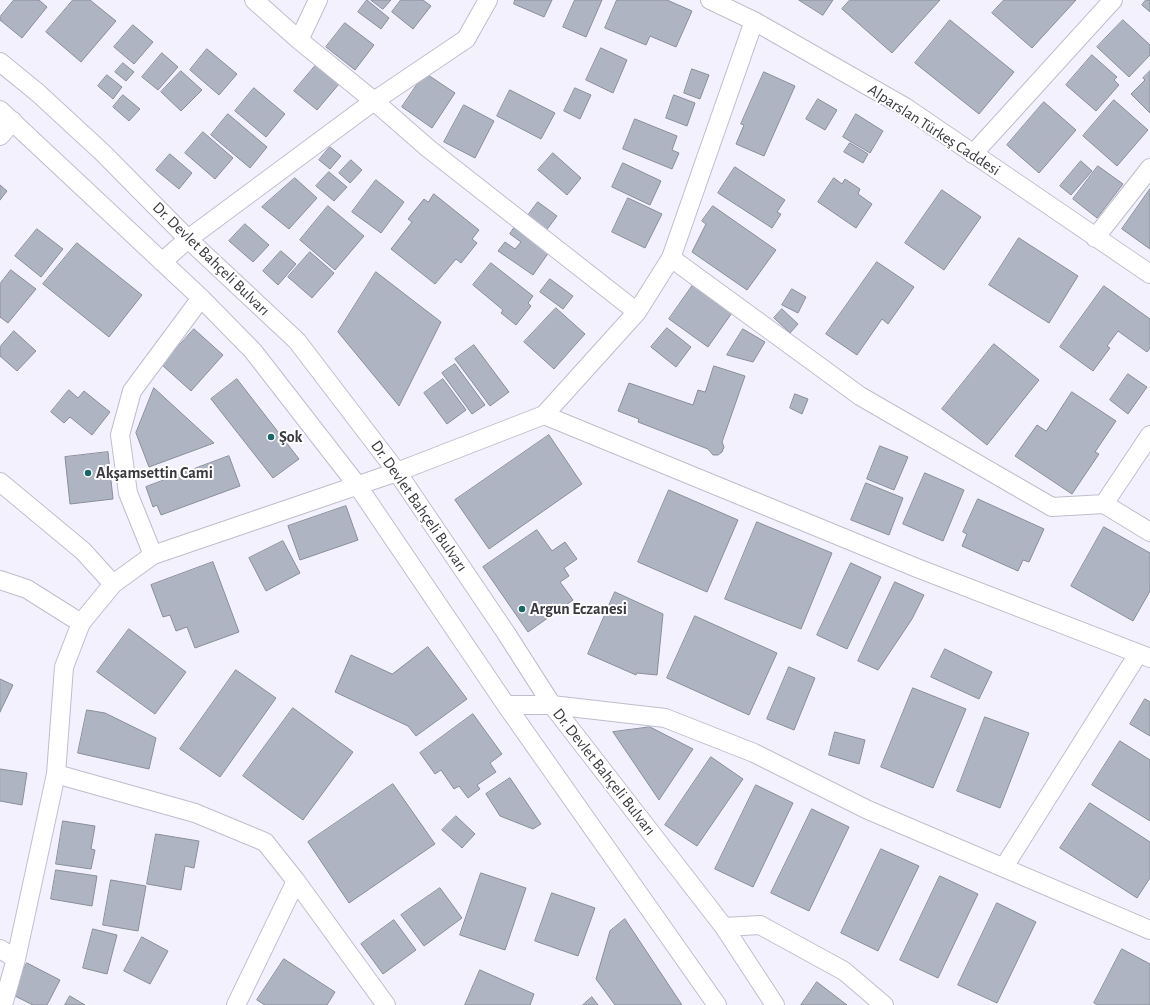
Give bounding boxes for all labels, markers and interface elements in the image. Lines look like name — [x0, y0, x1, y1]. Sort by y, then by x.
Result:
street label: Alparslan Türkeş Caddesi — [864, 80, 1004, 180]
street label: Dr. Devlet Bahçeli Bulvarı — [148, 198, 274, 320]
place label: Şok — [279, 427, 303, 447]
marker: Şok — [266, 432, 276, 442]
street label: Dr. Devlet Bahçeli Bulvarı — [366, 437, 472, 575]
place label: Akşamsettin Cami — [96, 463, 213, 483]
marker: Akşamsettin Cami — [83, 468, 93, 478]
place label: Argun Eczanesi — [530, 599, 627, 619]
marker: Argun Eczanesi — [517, 604, 527, 614]
street label: Dr. Devlet Bahçeli Bulvarı — [548, 705, 660, 839]

